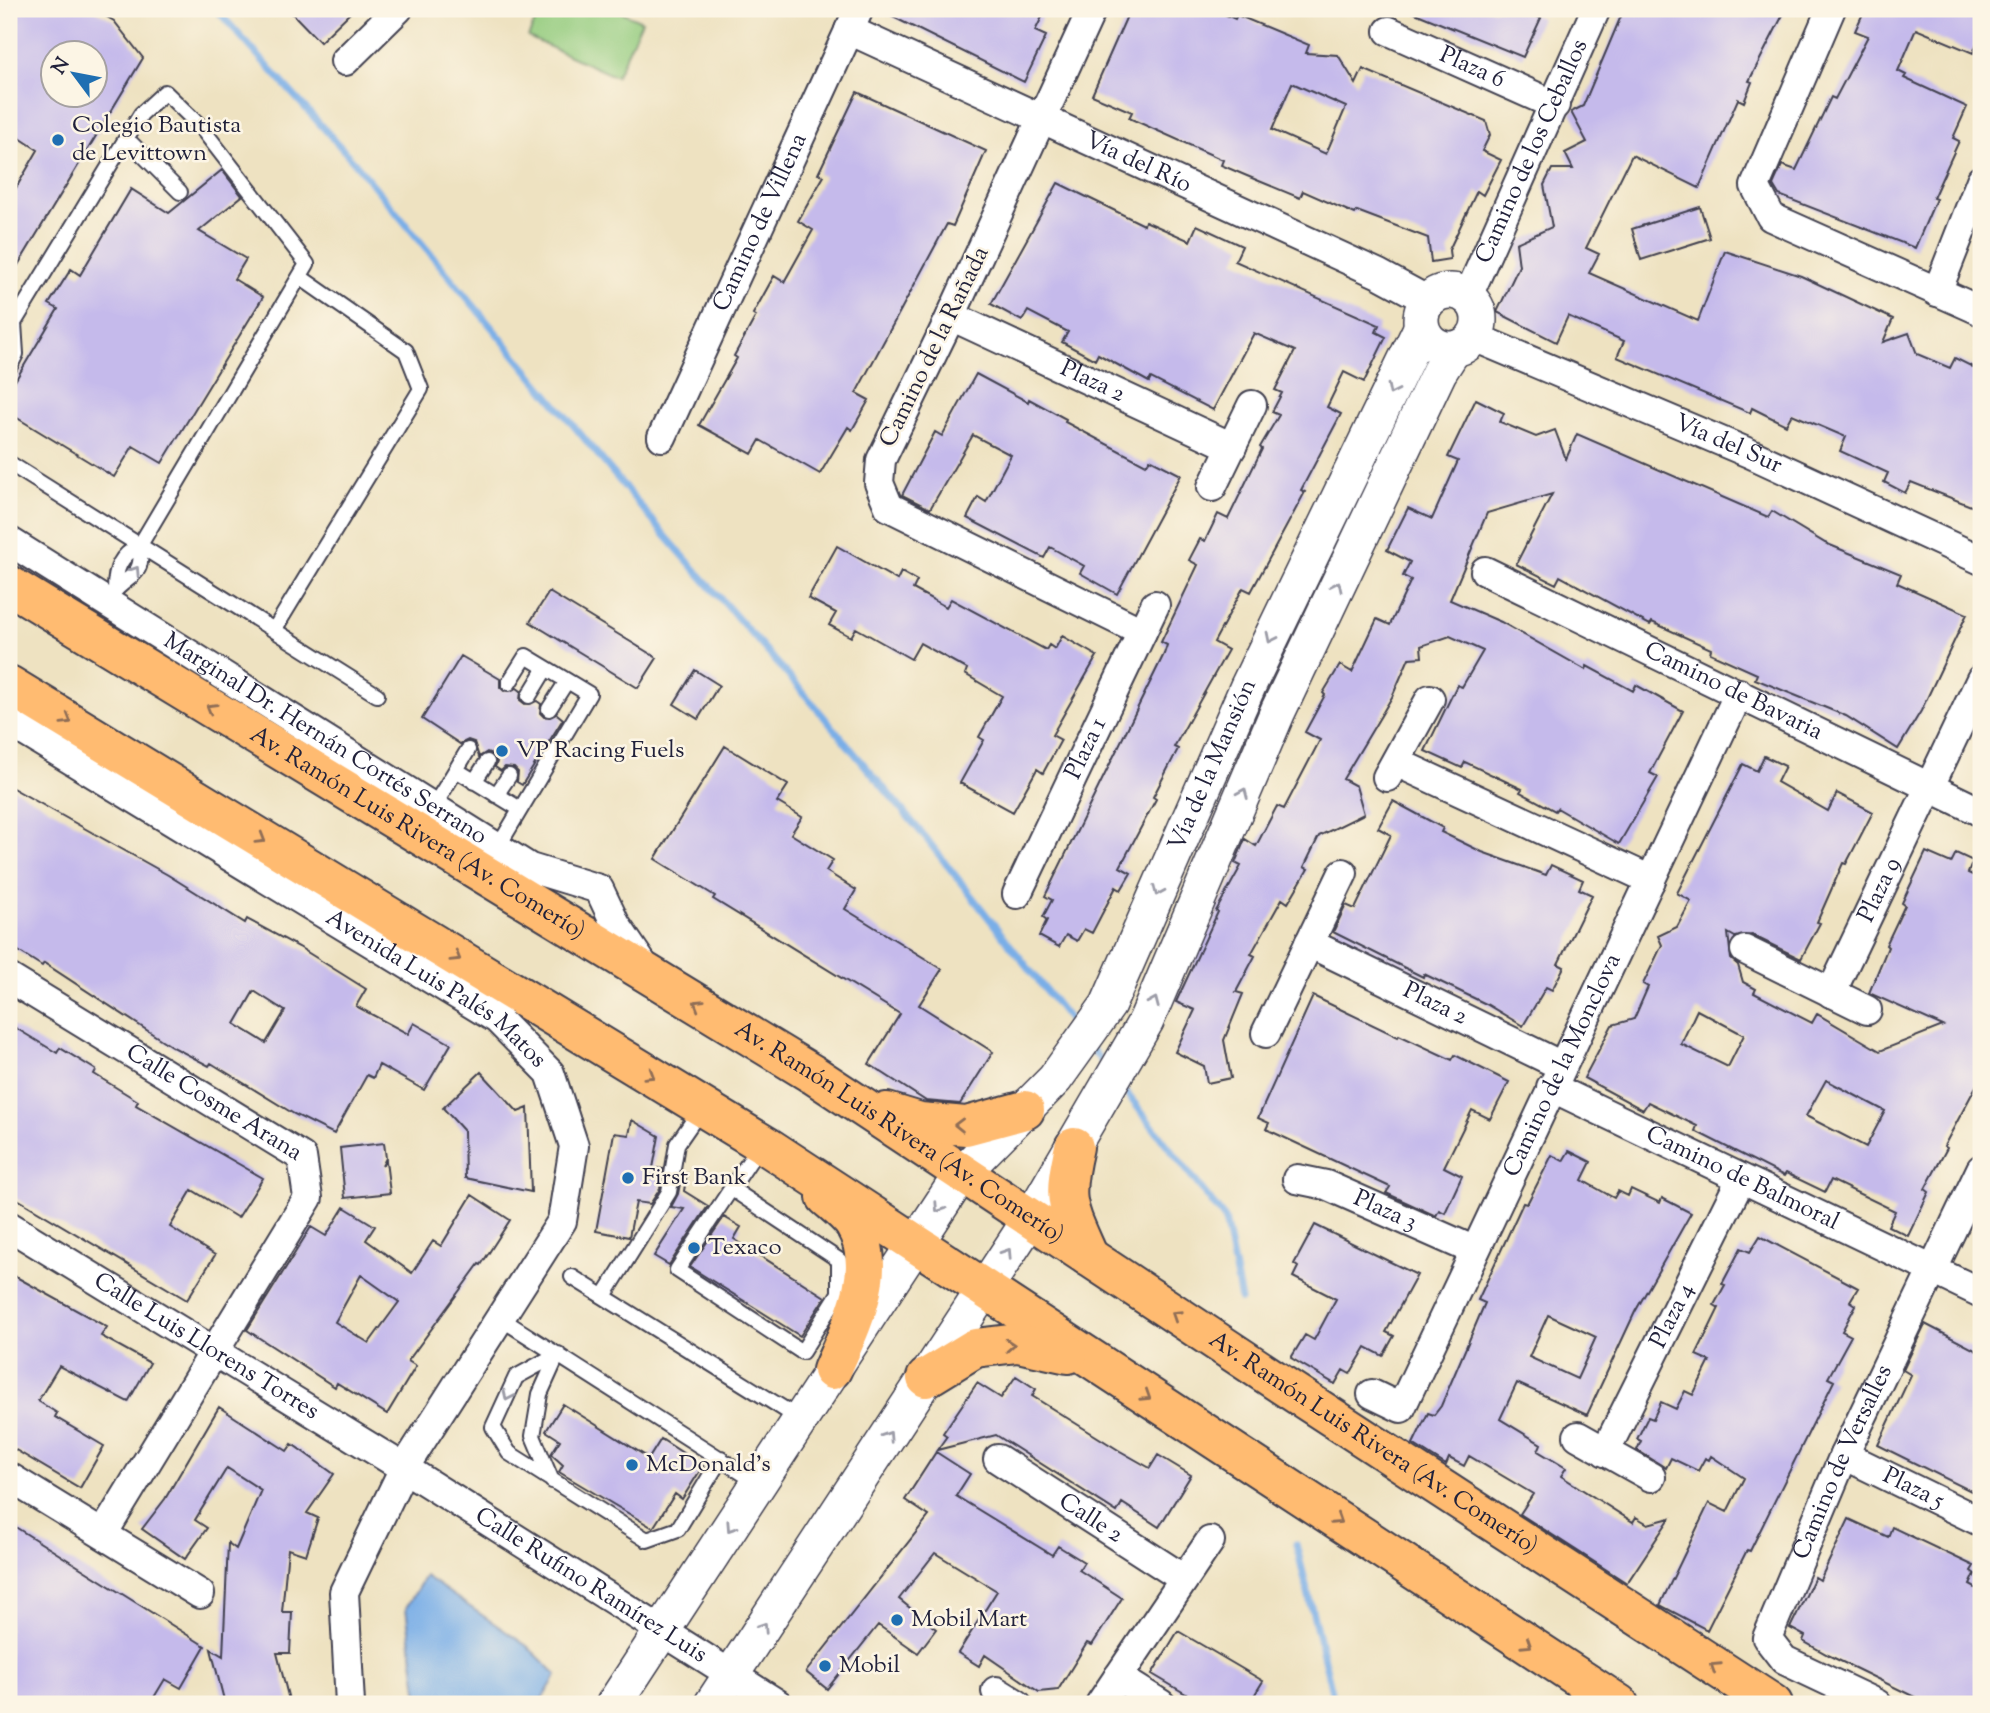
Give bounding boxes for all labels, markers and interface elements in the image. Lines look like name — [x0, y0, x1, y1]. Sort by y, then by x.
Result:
street label: Camino de los Ceballos — [1467, 34, 1597, 269]
north arrow — [38, 38, 108, 108]
street label: Plaza 6 — [1434, 39, 1510, 98]
text: N — [46, 53, 77, 80]
place label: Colegio Bautista de Levittown — [72, 109, 241, 171]
street label: Vía del Río — [1079, 124, 1197, 202]
street label: Camino de Villena — [705, 128, 816, 317]
marker: Colegio Bautista de Levittown — [50, 132, 66, 148]
street label: Camino de la Rañada — [872, 241, 998, 453]
street label: Plaza 2 — [1054, 352, 1130, 412]
one-way arrow — [1387, 383, 1401, 395]
street label: Vía del Sur — [1669, 406, 1788, 483]
one-way arrow — [127, 566, 140, 579]
one-way arrow — [1329, 581, 1343, 593]
street label: Marginal Dr. Hernán Cortés Serrano — [156, 625, 493, 854]
one-way arrow — [1266, 631, 1280, 643]
street label: Camino de Bavaria — [1638, 634, 1828, 749]
street label: Vía de la Mansión — [1161, 674, 1266, 856]
one-way arrow — [205, 703, 218, 716]
one-way arrow — [60, 712, 73, 725]
street label: Plaza 1 — [1057, 712, 1116, 785]
street label: Av. Ramón Luis Rivera (Av. Comerío) — [243, 718, 592, 949]
place label: VP Racing Fuels — [516, 734, 684, 768]
marker: VP Racing Fuels — [494, 743, 510, 759]
one-way arrow — [1235, 788, 1249, 800]
one-way arrow — [254, 830, 267, 843]
street label: Plaza 9 — [1850, 852, 1910, 928]
one-way arrow — [1152, 884, 1166, 896]
street label: Avenida Luis Palés Matos — [319, 901, 554, 1076]
one-way arrow — [448, 948, 461, 961]
street label: Camino de la Monclova — [1495, 948, 1630, 1183]
street label: Plaza 2 — [1397, 974, 1473, 1034]
one-way arrow — [1146, 997, 1160, 1010]
one-way arrow — [693, 1000, 706, 1013]
street label: Av. Ramón Luis Rivera (Av. Comerío) — [727, 1013, 1070, 1253]
street label: Calle Cosme Arana — [119, 1036, 308, 1170]
one-way arrow — [643, 1067, 656, 1080]
one-way arrow — [953, 1117, 964, 1132]
street label: Camino de Balmoral — [1640, 1118, 1845, 1240]
place label: First Bank — [642, 1161, 747, 1195]
marker: First Bank — [620, 1170, 636, 1186]
street label: Plaza 3 — [1348, 1182, 1422, 1240]
one-way arrow — [934, 1201, 947, 1214]
place label: Texaco — [708, 1231, 782, 1265]
marker: Texaco — [686, 1240, 702, 1256]
one-way arrow — [999, 1248, 1012, 1261]
street label: Calle Luis Llorens Torres — [87, 1265, 325, 1429]
street label: Plaza 4 — [1642, 1278, 1703, 1354]
one-way arrow — [1171, 1311, 1184, 1323]
street label: Av. Ramón Luis Rivera (Av. Comerío) — [1202, 1324, 1544, 1564]
one-way arrow — [1005, 1338, 1016, 1353]
street label: Camino de Versalles — [1785, 1359, 1902, 1565]
one-way arrow — [1139, 1387, 1152, 1400]
one-way arrow — [502, 1389, 516, 1401]
one-way arrow — [879, 1431, 892, 1444]
place label: McDonald's — [646, 1448, 771, 1482]
marker: McDonald's — [624, 1457, 640, 1473]
street label: Plaza 5 — [1877, 1459, 1950, 1518]
street label: Calle 2 — [1051, 1485, 1129, 1552]
street label: Calle Rufino Ramírez Luis — [468, 1500, 714, 1672]
one-way arrow — [1329, 1512, 1342, 1524]
one-way arrow — [726, 1519, 739, 1532]
place label: Mobil Mart — [911, 1603, 1027, 1637]
marker: Mobil Mart — [889, 1612, 905, 1628]
one-way arrow — [755, 1621, 768, 1634]
one-way arrow — [1520, 1636, 1533, 1649]
place label: Mobil — [839, 1649, 901, 1683]
marker: Mobil — [817, 1658, 833, 1674]
one-way arrow — [1710, 1662, 1723, 1675]

